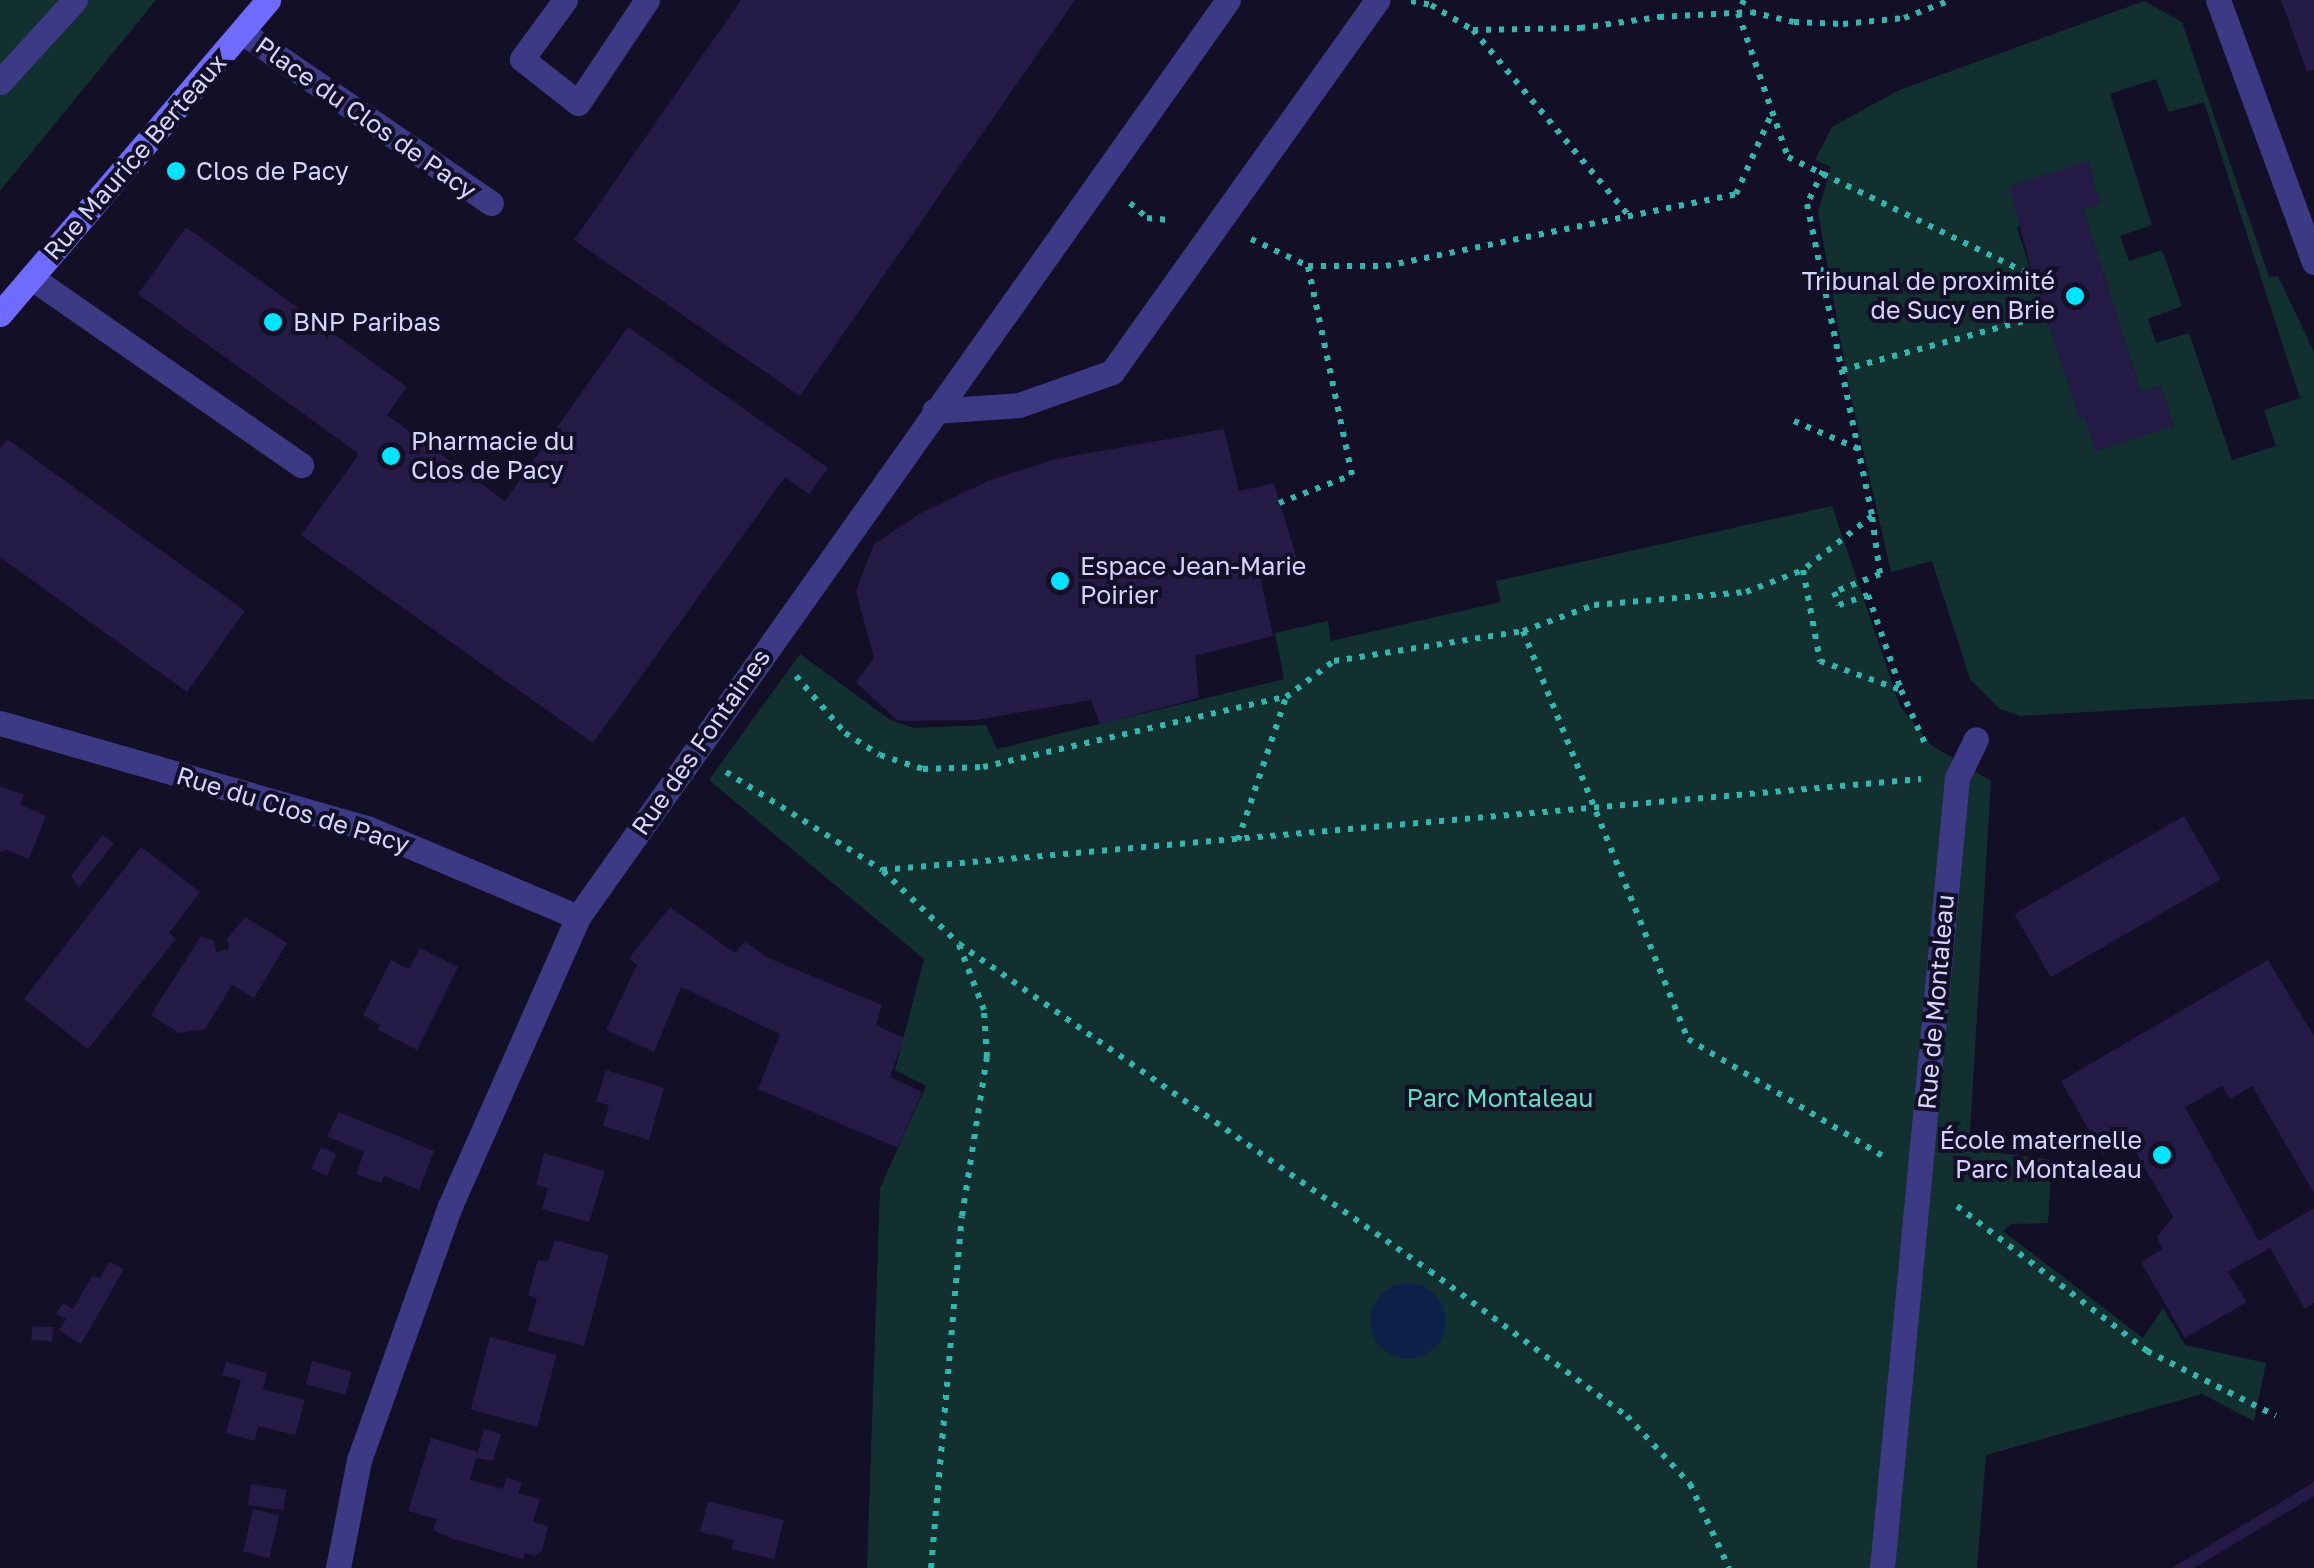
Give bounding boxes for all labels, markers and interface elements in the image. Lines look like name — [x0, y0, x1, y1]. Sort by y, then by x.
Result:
street label: Place du Clos de Pacy — [250, 30, 482, 206]
street label: Rue Maurice Berteaux — [37, 48, 233, 266]
place label: Clos de Pacy — [196, 156, 349, 186]
marker: Clos de Pacy — [165, 160, 187, 182]
place label: Tribunal de proximité de Sucy en Brie — [1802, 267, 2055, 326]
marker: Tribunal de proximité de Sucy en Brie — [2064, 285, 2086, 307]
place label: BNP Paribas — [293, 307, 441, 337]
marker: BNP Paribas — [262, 311, 284, 333]
place label: Pharmacie du Clos de Pacy — [411, 427, 574, 486]
marker: Pharmacie du Clos de Pacy — [380, 445, 402, 467]
place label: Espace Jean-Marie Poirier — [1080, 552, 1306, 611]
marker: Espace Jean-Marie Poirier — [1049, 570, 1071, 592]
street label: Rue des Fontaines — [625, 643, 777, 841]
street label: Rue du Clos de Pacy — [173, 760, 413, 860]
street label: Rue de Montaleau — [1912, 893, 1960, 1111]
park label: Parc Montaleau — [1407, 1083, 1593, 1113]
place label: École maternelle Parc Montaleau — [1940, 1126, 2142, 1185]
marker: École maternelle Parc Montaleau — [2151, 1144, 2173, 1166]

